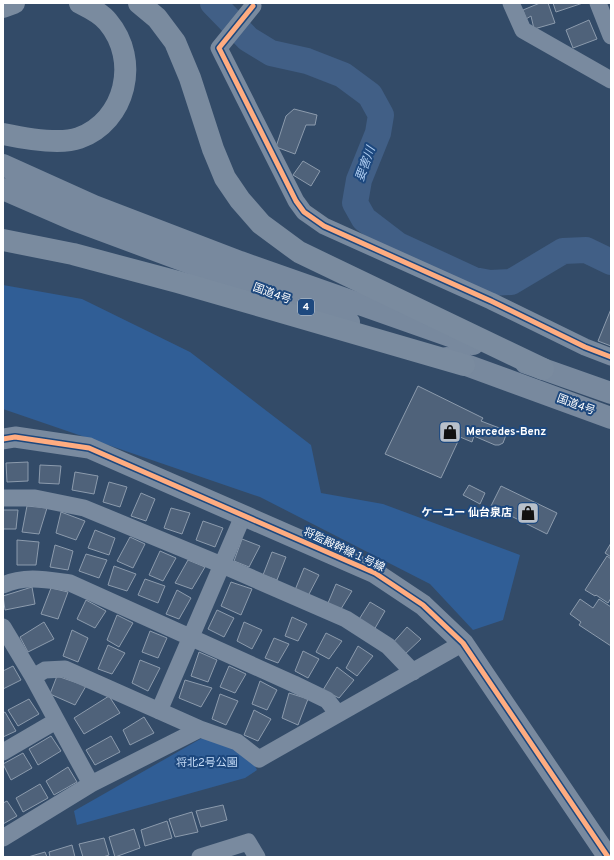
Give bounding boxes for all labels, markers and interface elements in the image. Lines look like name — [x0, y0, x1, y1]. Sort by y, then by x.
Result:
water label: 要害川 — [352, 142, 380, 184]
street label: 国道4号 — [251, 281, 293, 307]
road number: 4 — [298, 299, 314, 315]
street label: 国道4号 — [555, 392, 597, 418]
shop icon: Mercedes-Benz — [437, 419, 463, 445]
place label: Mercedes-Benz — [466, 425, 546, 439]
shop icon: ケーユー 仙台泉店 — [515, 500, 541, 526]
place label: ケーユー 仙台泉店 — [421, 506, 512, 520]
street label: 将監殿幹線１号線 — [301, 525, 387, 575]
park label: 将北2号公園 — [176, 756, 238, 770]

